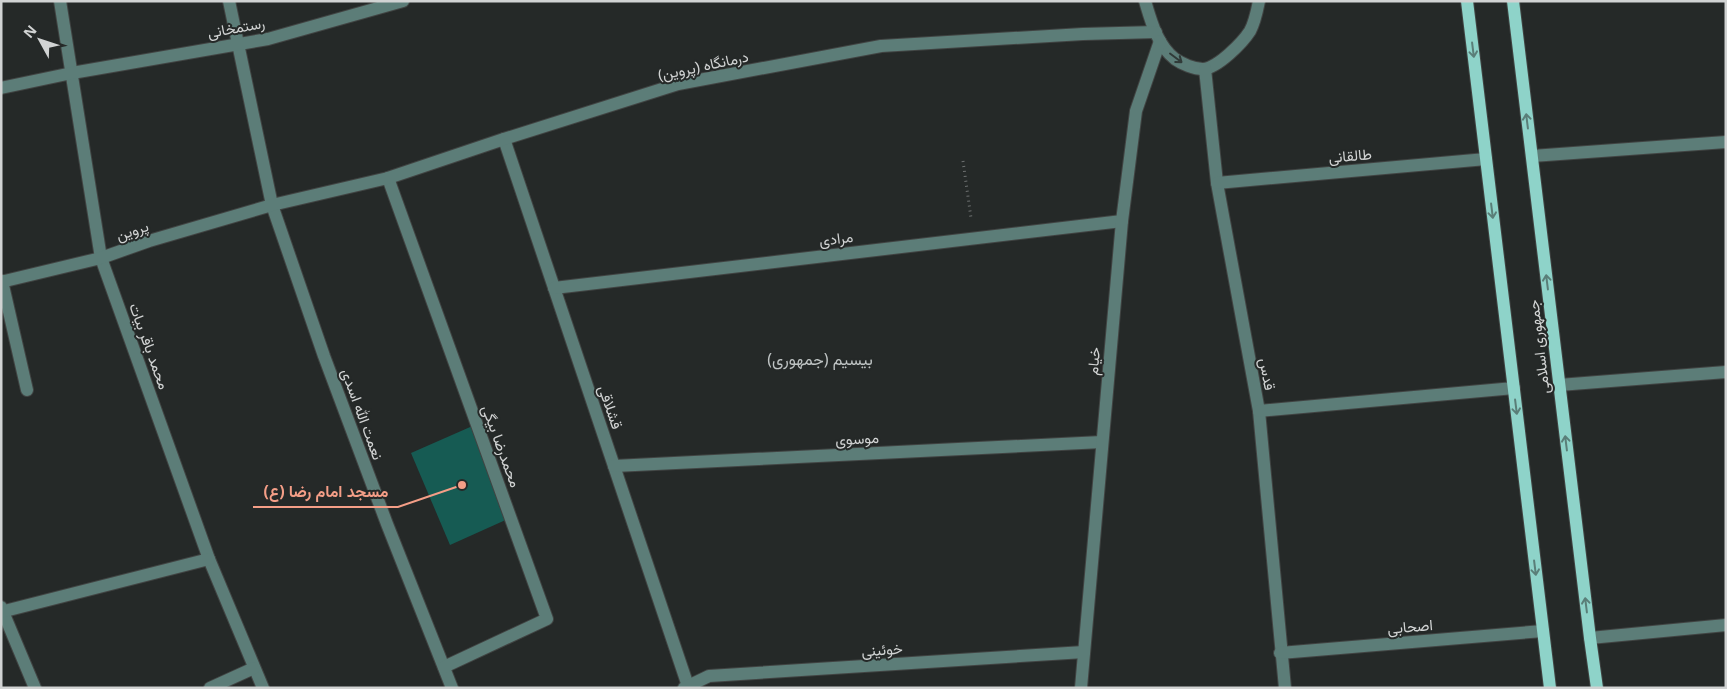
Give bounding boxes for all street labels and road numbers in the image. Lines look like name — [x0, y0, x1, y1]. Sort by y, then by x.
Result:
street label: رستمخانی — [206, 12, 266, 43]
street label: درمانگاه (پروین) — [656, 46, 750, 85]
street label: طالقانی — [1328, 143, 1373, 168]
street label: پروین — [113, 215, 151, 246]
street label: مرادی — [818, 226, 854, 251]
street label: جمهوری اسلامی — [1522, 299, 1555, 395]
street label: محمد باقر بیات — [125, 300, 175, 392]
street label: خیام — [1082, 346, 1105, 376]
street label: قدس — [1254, 356, 1281, 392]
street label: نعمت الله اسدی — [336, 365, 389, 463]
street label: قشلاقی — [593, 382, 628, 432]
street label: محمدرضا بیگی — [477, 402, 526, 490]
street label: موسوی — [835, 427, 879, 450]
street label: اصحابی — [1386, 614, 1434, 639]
street label: خوئینی — [861, 638, 903, 661]

